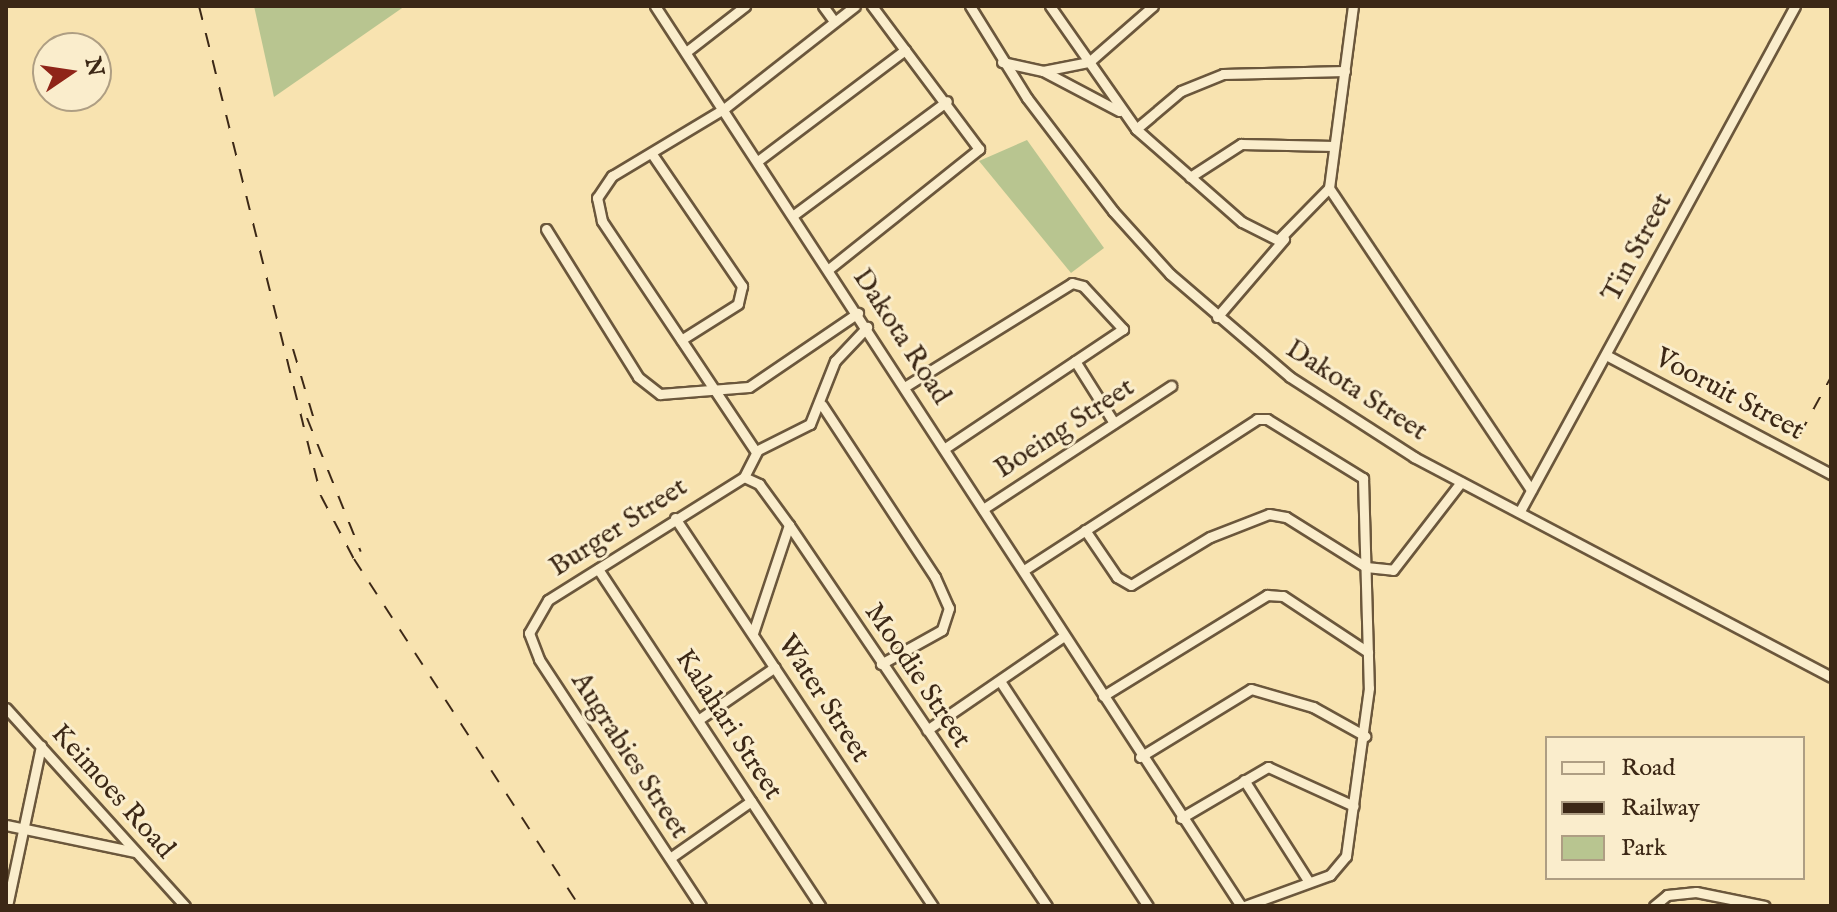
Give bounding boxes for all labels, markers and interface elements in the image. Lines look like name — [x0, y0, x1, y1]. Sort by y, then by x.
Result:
north arrow — [32, 32, 112, 112]
text: N — [78, 55, 109, 79]
street label: Tin Street — [1595, 188, 1681, 308]
street label: Dakota Road — [845, 263, 957, 411]
street label: Dakota Street — [1279, 333, 1433, 449]
street label: Vooruit Street — [1649, 342, 1809, 448]
street label: Boeing Street — [989, 371, 1141, 487]
street label: Burger Street — [544, 471, 694, 585]
street label: Moodie Street — [856, 597, 978, 755]
street label: Water Street — [769, 629, 877, 769]
street label: Kalahari Street — [667, 643, 789, 807]
street label: Augrabies Street — [563, 667, 695, 845]
street label: Keimoes Road — [43, 718, 181, 866]
legend — [1545, 736, 1805, 880]
text: Road — [1621, 753, 1675, 784]
text: Railway — [1621, 793, 1700, 824]
text: Park — [1621, 833, 1667, 864]

